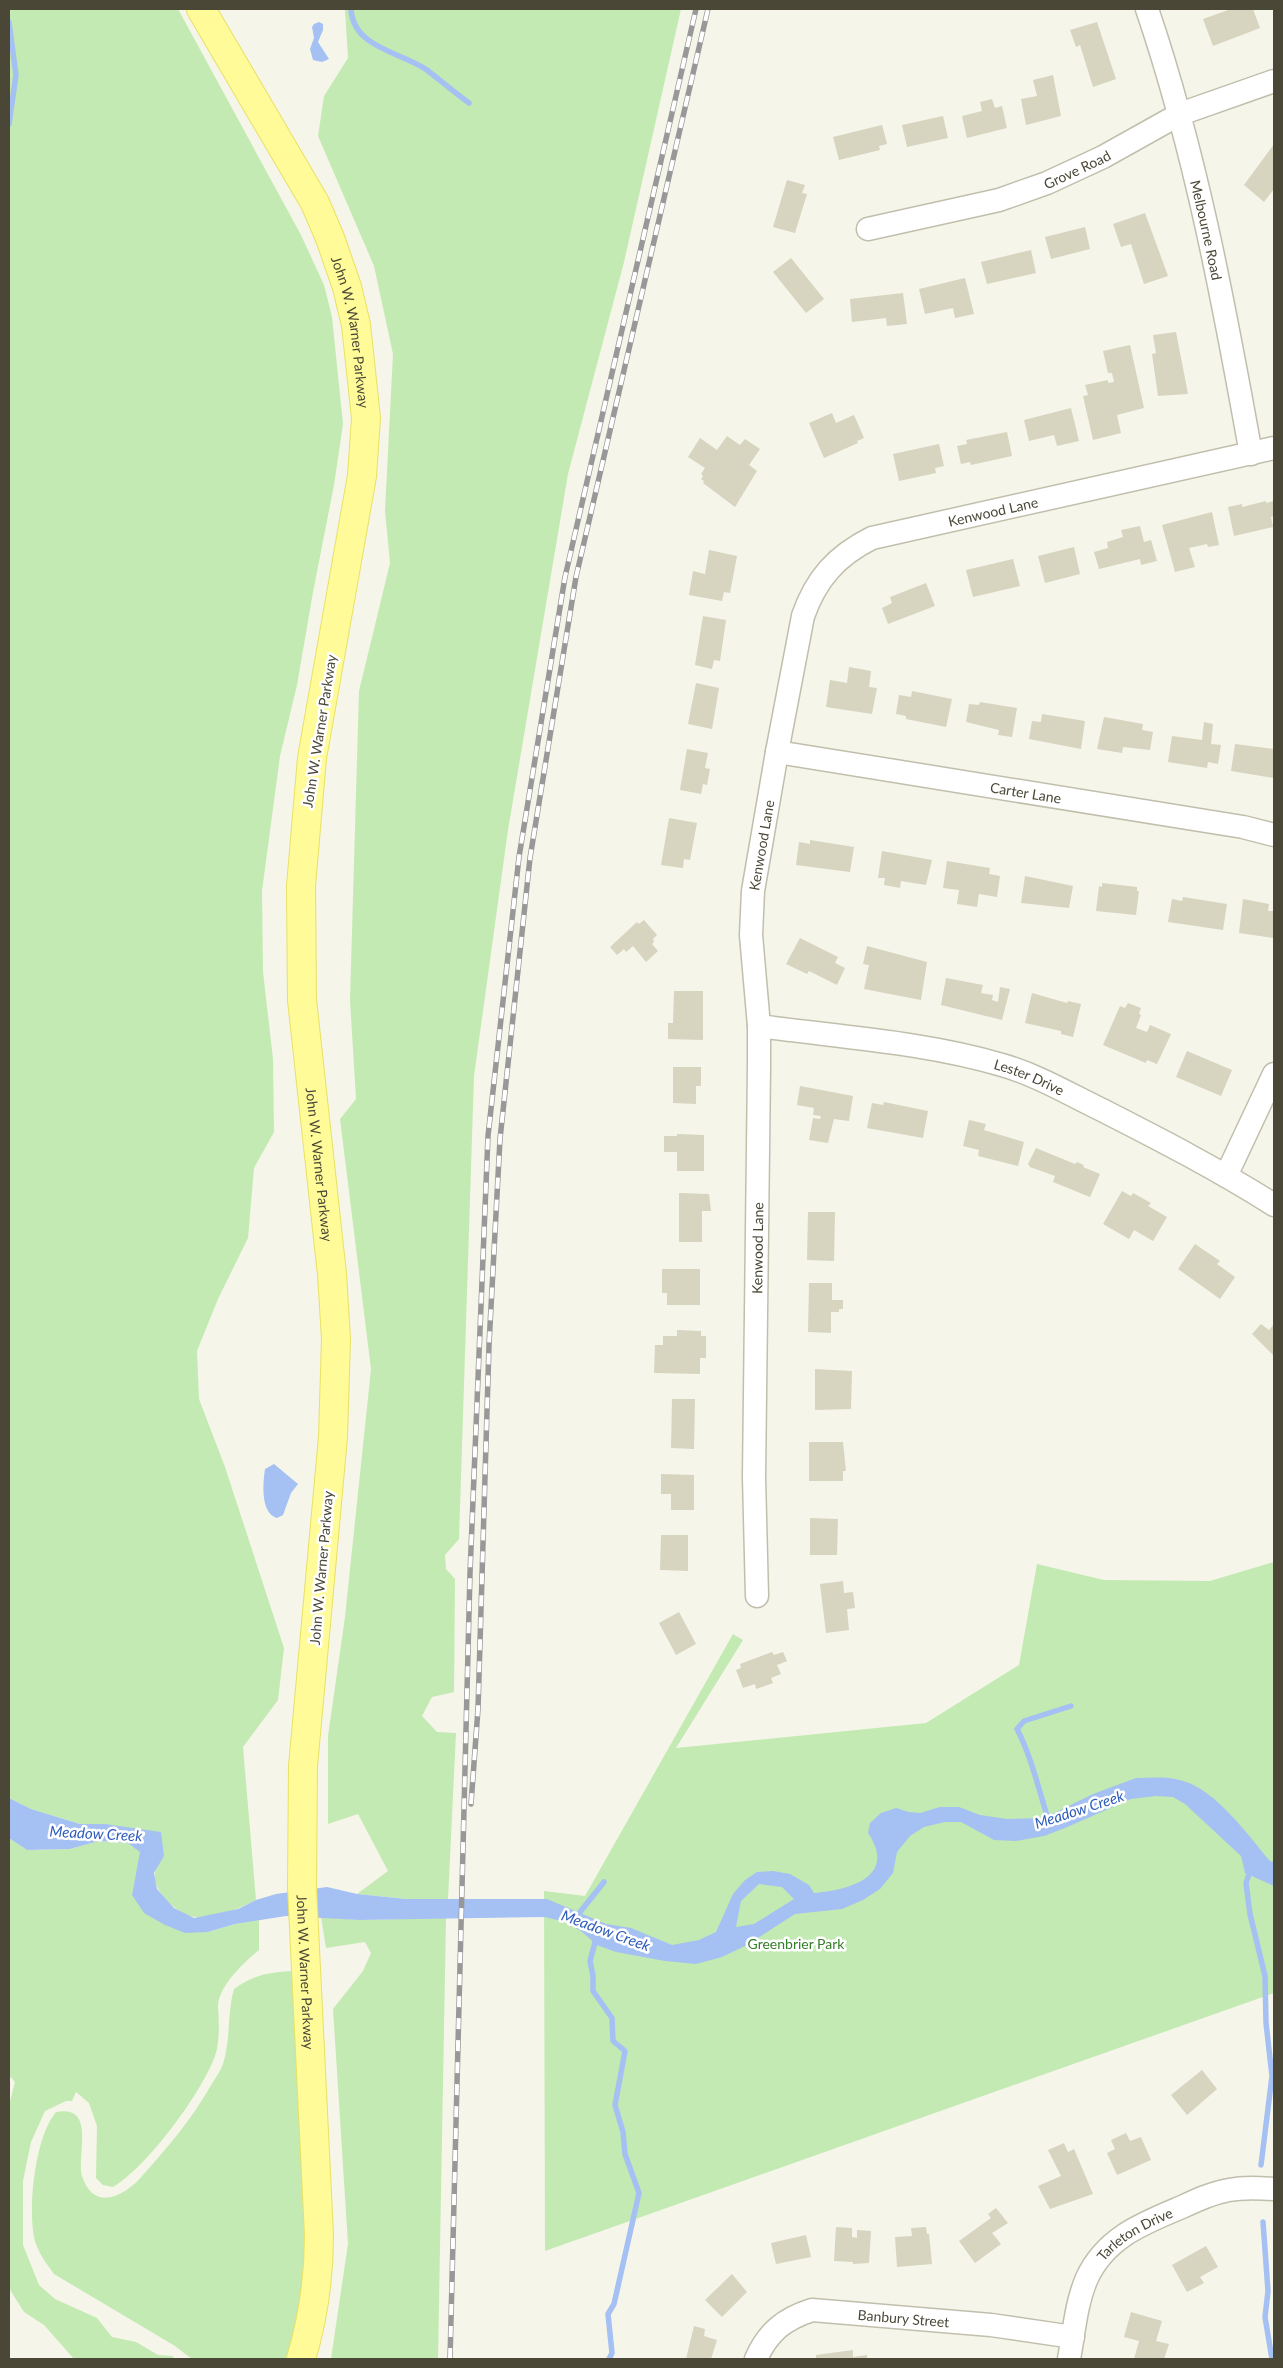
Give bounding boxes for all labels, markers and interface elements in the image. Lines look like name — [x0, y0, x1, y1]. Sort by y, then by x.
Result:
street label: Grove Road — [1041, 146, 1113, 192]
street label: Melbourne Road — [1188, 178, 1226, 281]
street label: John W. Warner Parkway — [328, 254, 373, 410]
street label: Kenwood Lane — [946, 493, 1039, 529]
street label: John W. Warner Parkway — [299, 653, 340, 809]
street label: Carter Lane — [989, 778, 1063, 806]
street label: Kenwood Lane — [745, 799, 777, 892]
street label: Lester Drive — [992, 1055, 1067, 1098]
street label: John W. Warner Parkway — [303, 1087, 337, 1243]
street label: Kenwood Lane — [748, 1202, 766, 1294]
street label: John W. Warner Parkway — [306, 1489, 336, 1646]
water label: Meadow Creek — [1032, 1786, 1127, 1832]
water label: Meadow Creek — [49, 1822, 144, 1844]
street label: John W. Warner Parkway — [294, 1894, 318, 2051]
water label: Meadow Creek — [559, 1906, 654, 1955]
park label: Greenbrier Park — [748, 1935, 845, 1952]
street label: Tarleton Drive — [1093, 2204, 1175, 2264]
street label: Banbury Street — [857, 2305, 950, 2330]

